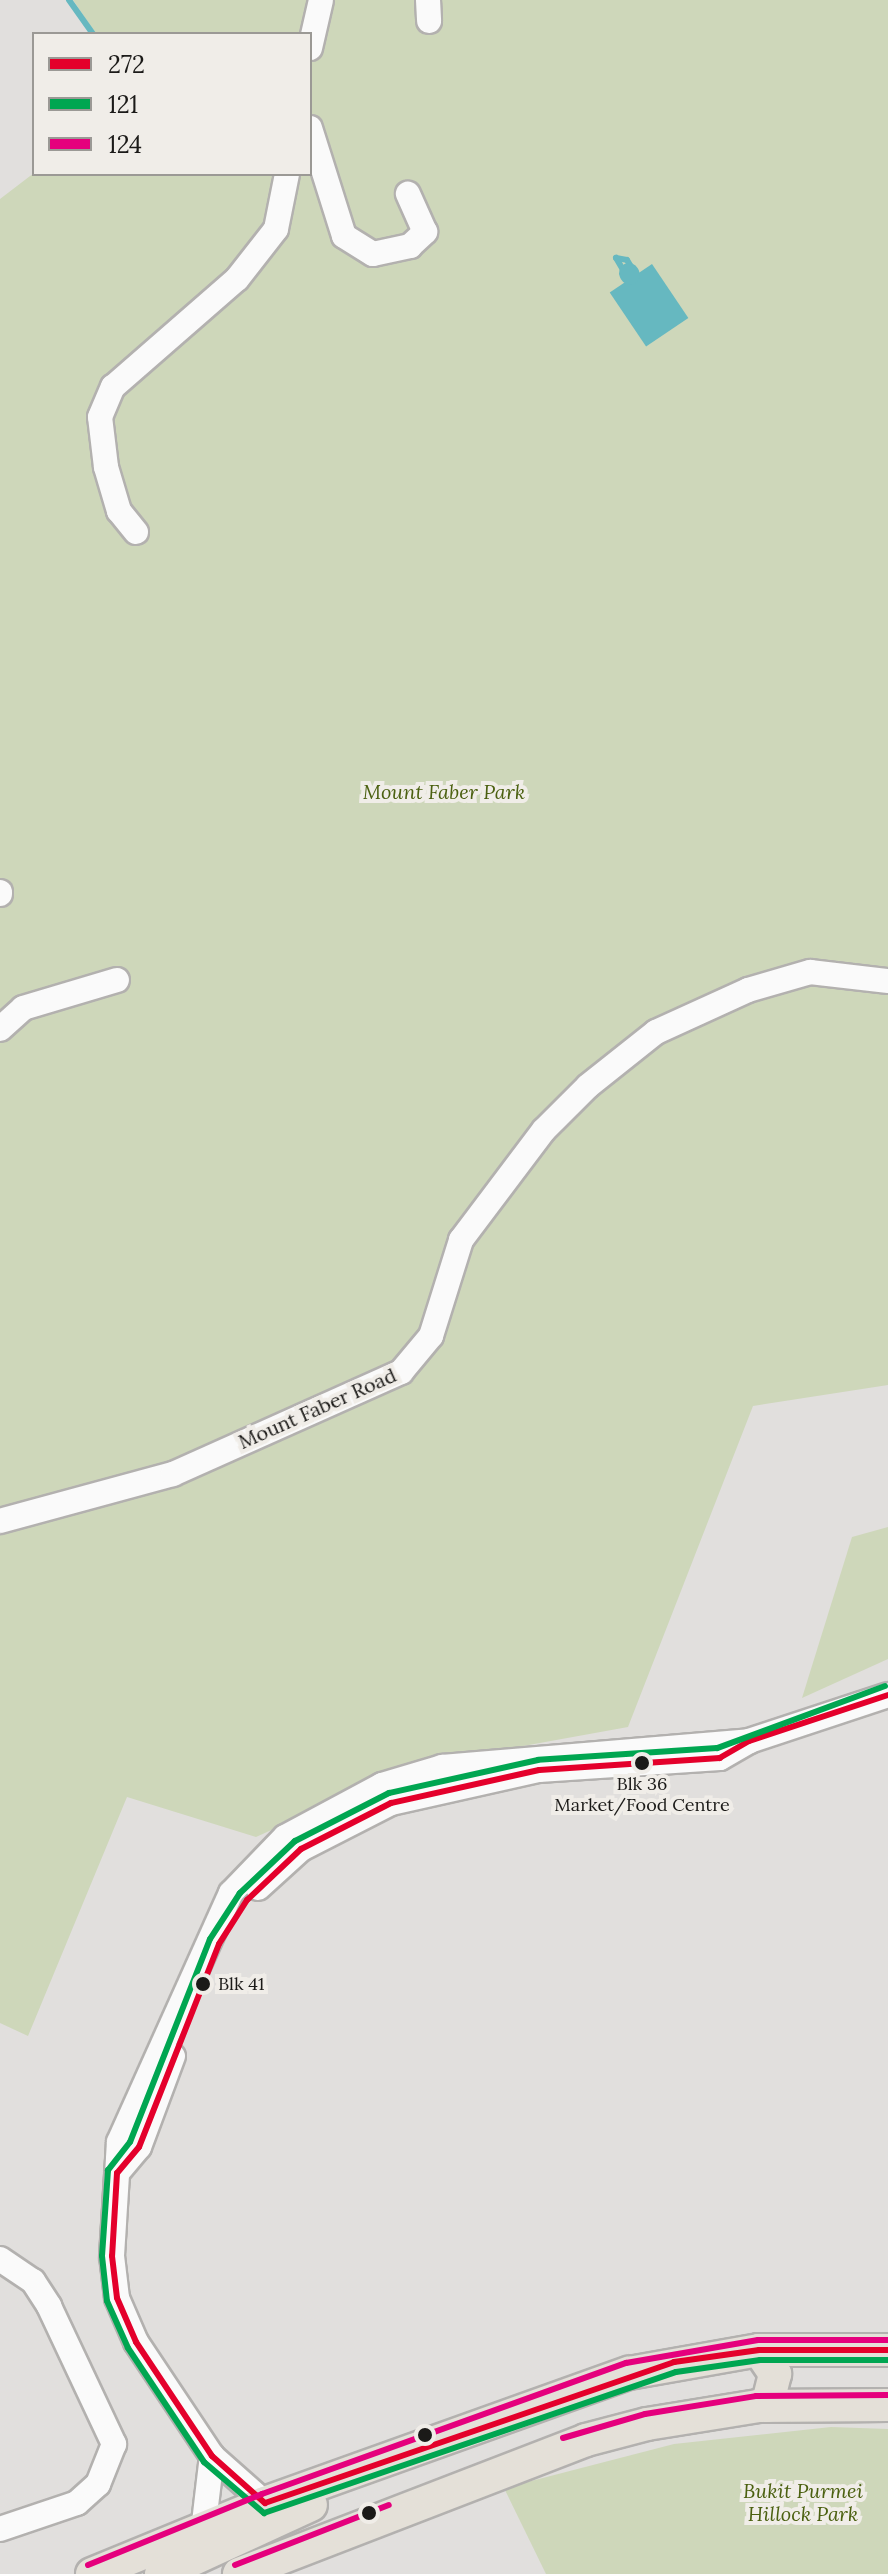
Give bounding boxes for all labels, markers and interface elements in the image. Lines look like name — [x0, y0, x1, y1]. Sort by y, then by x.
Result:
legend — [32, 32, 312, 176]
text: 272 — [108, 49, 145, 80]
text: 121 — [108, 89, 138, 120]
text: 124 — [108, 129, 142, 160]
park label: Mount Faber Park — [363, 779, 525, 803]
street label: Mount Faber Road — [234, 1362, 400, 1454]
marker: Blk 36 Market/Food Centre — [634, 1755, 650, 1771]
place label: Blk 36 Market/Food Centre — [554, 1774, 730, 1816]
place label: Blk 41 — [218, 1973, 265, 1995]
marker: Blk 41 — [195, 1976, 211, 1992]
unlabelled marker — [417, 2427, 433, 2443]
park label: Bukit Purmei Hillock Park — [743, 2478, 863, 2525]
unlabelled marker — [361, 2505, 377, 2521]

